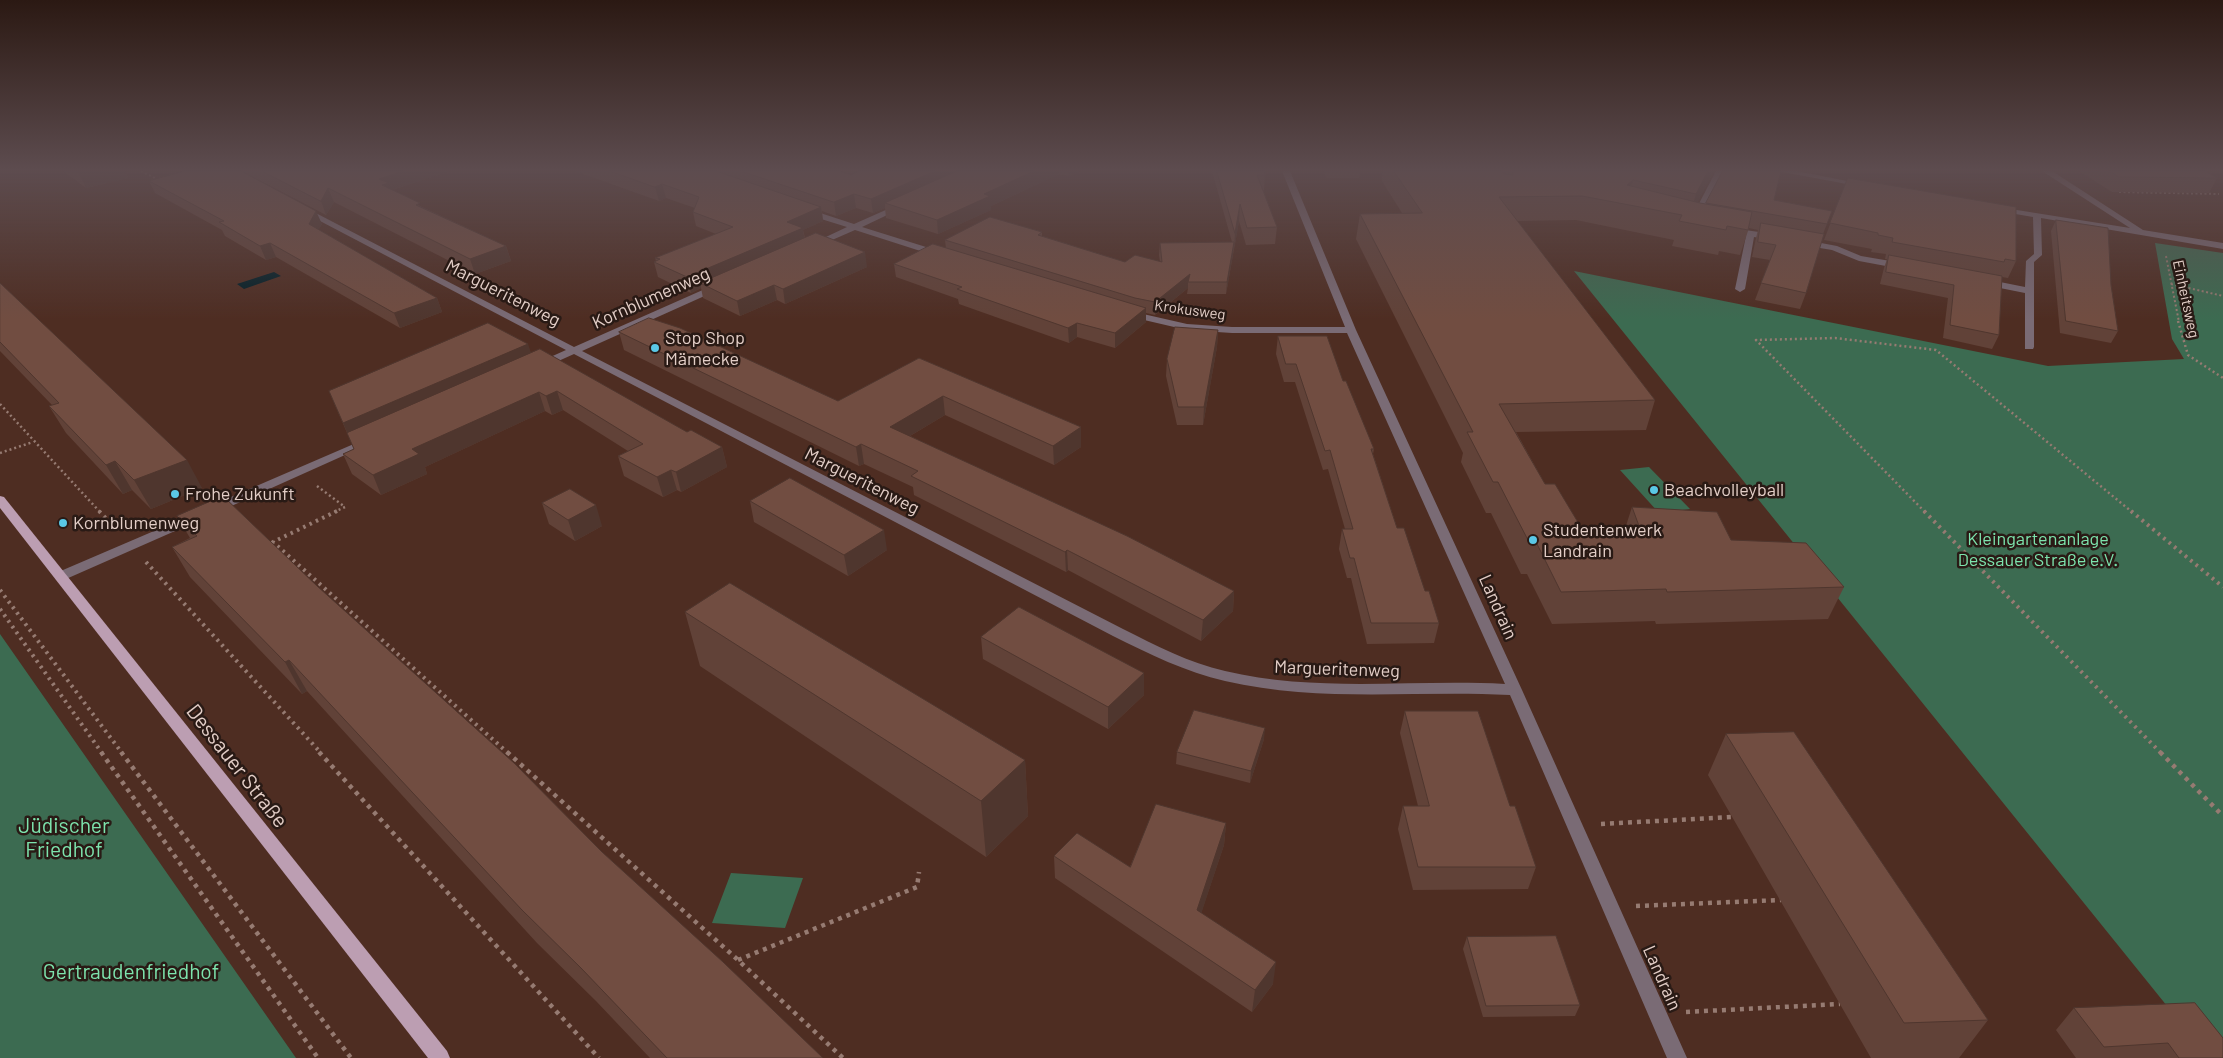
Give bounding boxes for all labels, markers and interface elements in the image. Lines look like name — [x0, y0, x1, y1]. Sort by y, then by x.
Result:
street label: Margueritenweg — [442, 255, 564, 331]
street label: Einheitsweg — [2169, 258, 2203, 340]
street label: Kornblumenweg — [589, 262, 713, 334]
street label: Krokusweg — [1153, 296, 1227, 324]
place label: Stop Shop Mämecke — [665, 327, 745, 369]
marker: Stop Shop Mämecke — [649, 342, 661, 354]
street label: Margueritenweg — [801, 443, 923, 519]
place label: Beachvolleyball — [1664, 479, 1784, 501]
place label: Frohe Zukunft — [185, 483, 295, 505]
marker: Beachvolleyball — [1648, 484, 1660, 496]
marker: Frohe Zukunft — [169, 488, 181, 500]
place label: Kornblumenweg — [73, 512, 199, 534]
marker: Kornblumenweg — [57, 517, 69, 529]
place label: Studentenwerk Landrain — [1543, 519, 1662, 562]
park label: Kleingartenanlage Dessauer Straße e.V. — [1958, 528, 2118, 570]
marker: Studentenwerk Landrain — [1527, 534, 1539, 546]
street label: Landrain — [1474, 571, 1522, 643]
street label: Margueritenweg — [1274, 656, 1400, 682]
street label: Dessauer Straße — [181, 699, 293, 833]
park label: Jüdischer Friedhof — [18, 813, 110, 863]
street label: Landrain — [1638, 942, 1686, 1014]
park label: Gertraudenfriedhof — [43, 959, 219, 985]

